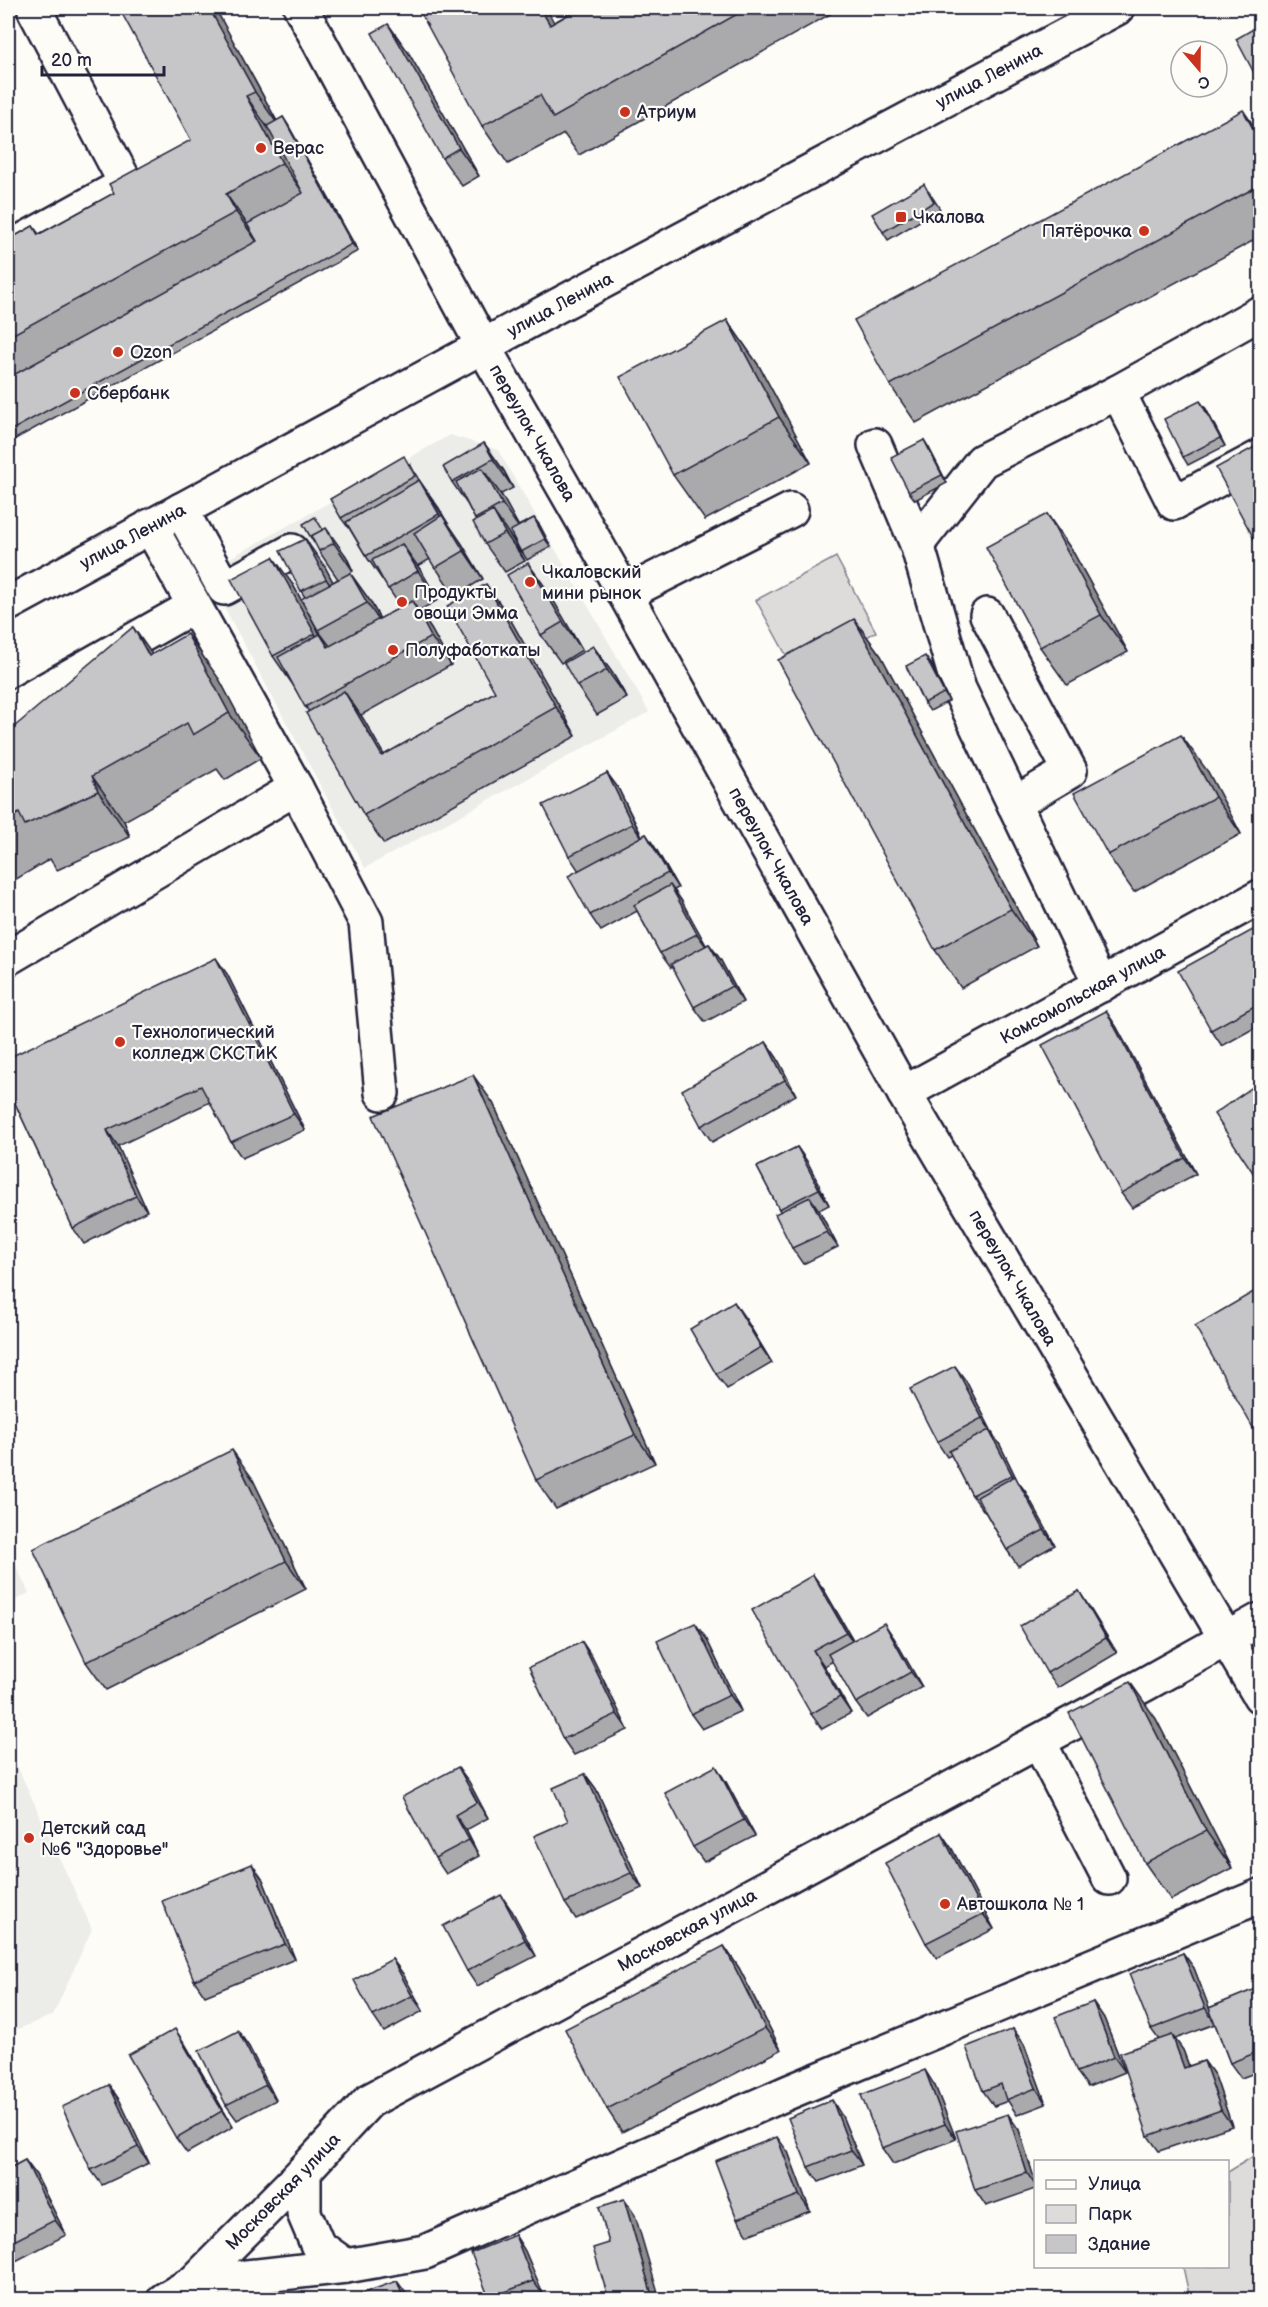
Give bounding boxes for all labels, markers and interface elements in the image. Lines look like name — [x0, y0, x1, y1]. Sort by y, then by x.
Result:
scale bar — [42, 39, 164, 77]
north arrow — [1169, 39, 1229, 99]
street label: улица Ленина — [933, 40, 1046, 113]
text: 20 m — [51, 50, 92, 71]
text: С — [1195, 71, 1212, 93]
place label: Атриум — [636, 102, 697, 123]
marker: Атриум — [618, 105, 632, 119]
place label: Верас — [273, 138, 324, 159]
marker: Верас — [254, 141, 268, 155]
place label: Чкалова — [913, 207, 985, 228]
marker: Чкалова — [894, 210, 908, 224]
place label: Пятёрочка — [1042, 221, 1132, 242]
marker: Пятёрочка — [1137, 224, 1151, 238]
street label: улица Ленина — [504, 268, 617, 342]
place label: Ozon — [130, 342, 172, 363]
marker: Ozon — [111, 345, 125, 359]
street label: переулок Чкалова — [485, 361, 580, 506]
place label: Сбербанк — [87, 383, 170, 404]
marker: Сбербанк — [68, 386, 82, 400]
street label: улица Ленина — [76, 499, 190, 574]
place label: Чкаловский мини рынок — [542, 562, 642, 604]
marker: Чкаловский мини рынок — [523, 575, 537, 589]
place label: Продукты овощи Эмма — [414, 582, 519, 624]
marker: Продукты овощи Эмма — [395, 595, 409, 609]
place label: Полуфаботкаты — [405, 640, 540, 661]
marker: Полуфаботкаты — [386, 643, 400, 657]
street label: переулок Чкалова — [724, 784, 818, 929]
street label: Комсомольская улица — [997, 941, 1169, 1049]
place label: Технологический колледж СКСТиК — [132, 1022, 277, 1064]
marker: Технологический колледж СКСТиК — [113, 1035, 127, 1049]
street label: переулок Чкалова — [964, 1206, 1061, 1350]
place label: Детский сад №6 "Здоровье" — [41, 1818, 168, 1860]
marker: Детский сад №6 "Здоровье" — [22, 1831, 36, 1845]
street label: Московская улица — [614, 1884, 761, 1976]
place label: Автошкола № 1 — [956, 1894, 1084, 1915]
marker: Автошкола № 1 — [938, 1897, 952, 1911]
street label: Московская улица — [222, 2129, 345, 2255]
legend — [1034, 2160, 1229, 2268]
text: Улица — [1088, 2174, 1142, 2195]
text: Парк — [1088, 2204, 1132, 2225]
text: Здание — [1088, 2234, 1150, 2255]

